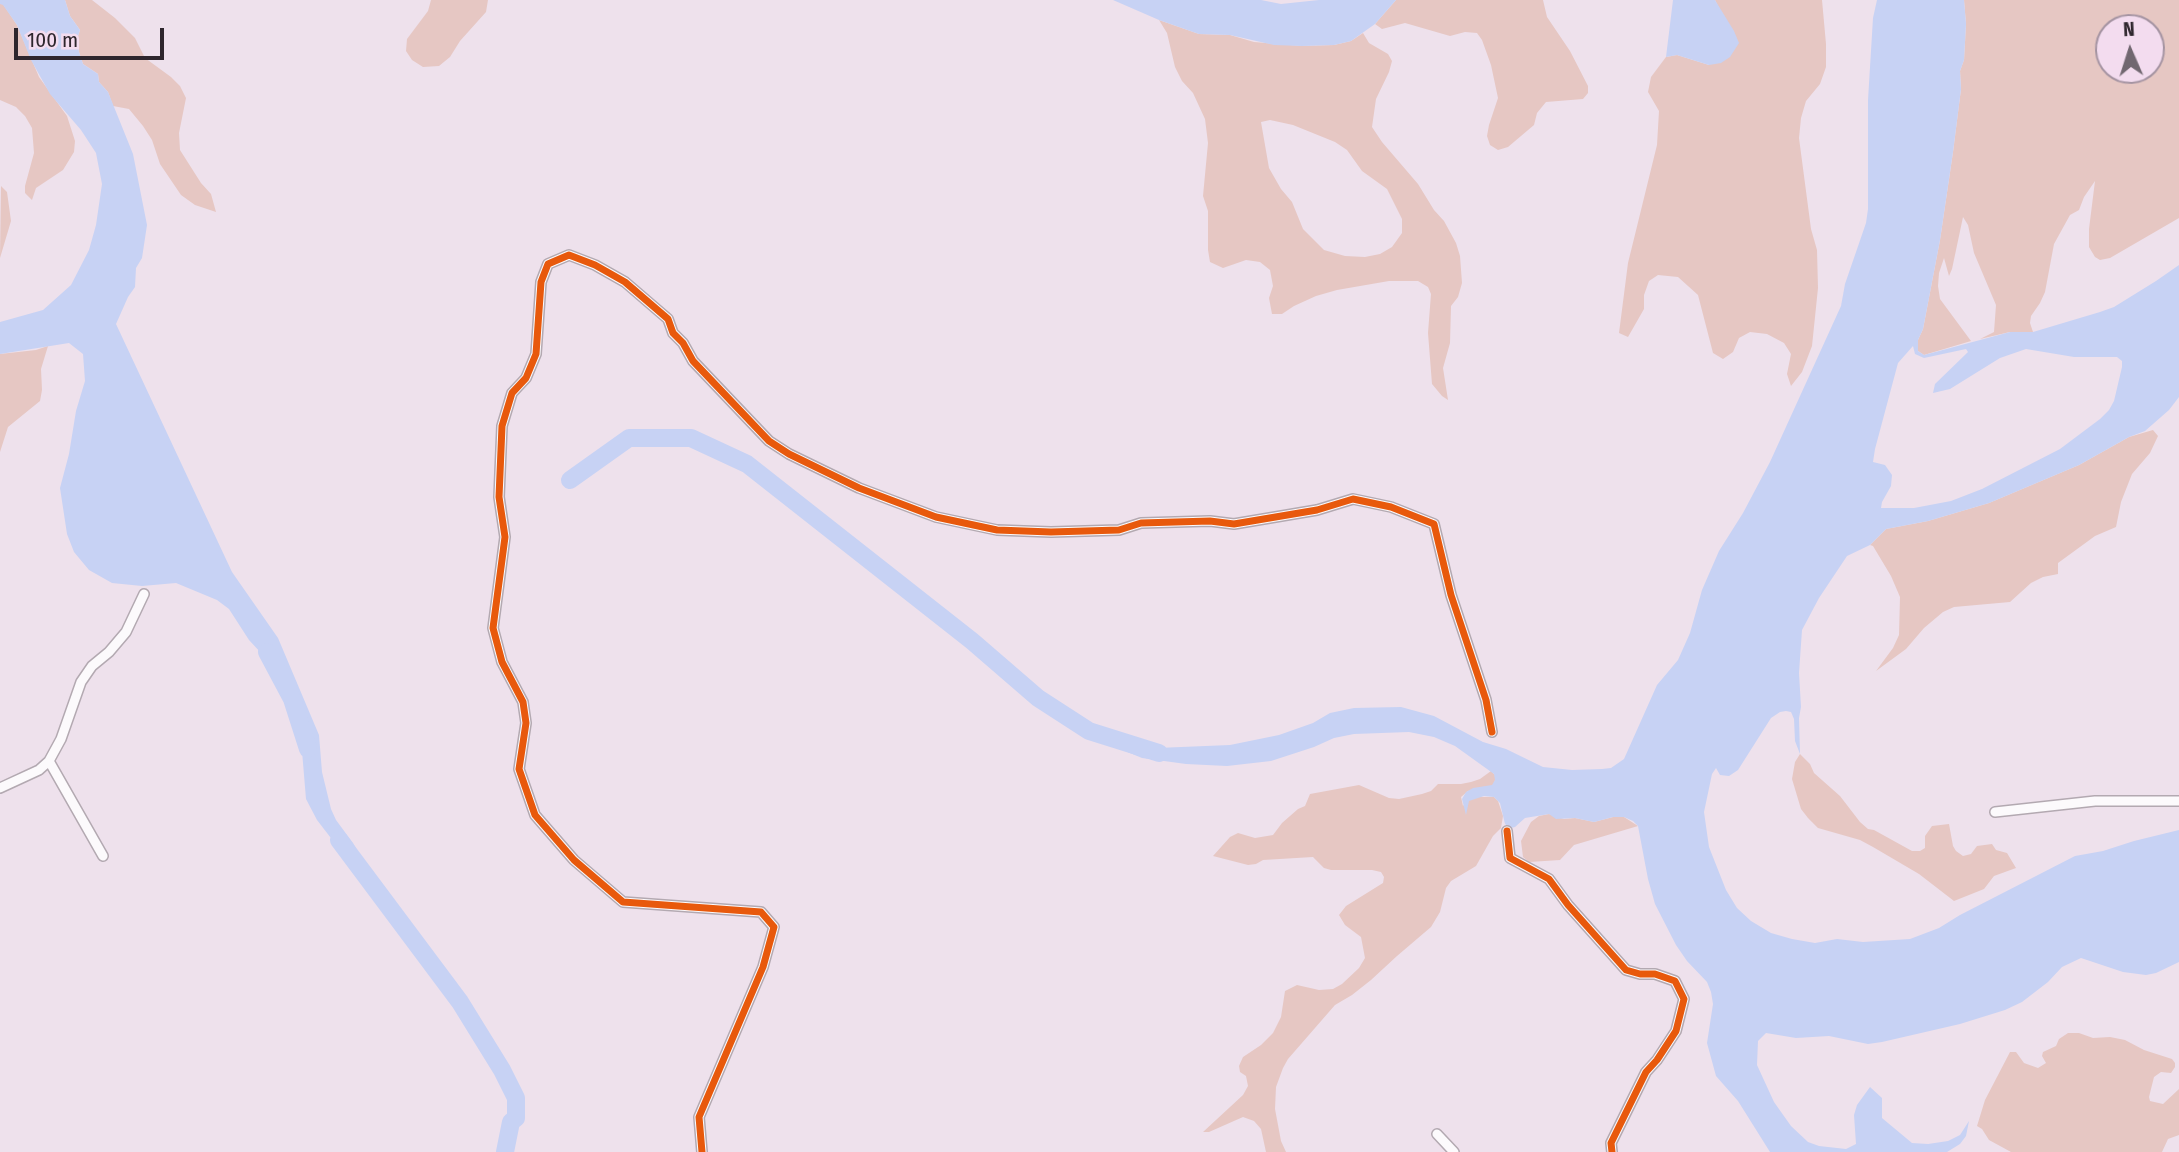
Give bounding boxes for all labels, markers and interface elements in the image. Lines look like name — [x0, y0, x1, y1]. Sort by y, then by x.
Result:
scale bar — [18, 14, 168, 58]
north arrow — [2095, 14, 2165, 84]
text: N — [2123, 18, 2135, 41]
text: 100 m — [27, 27, 78, 53]

